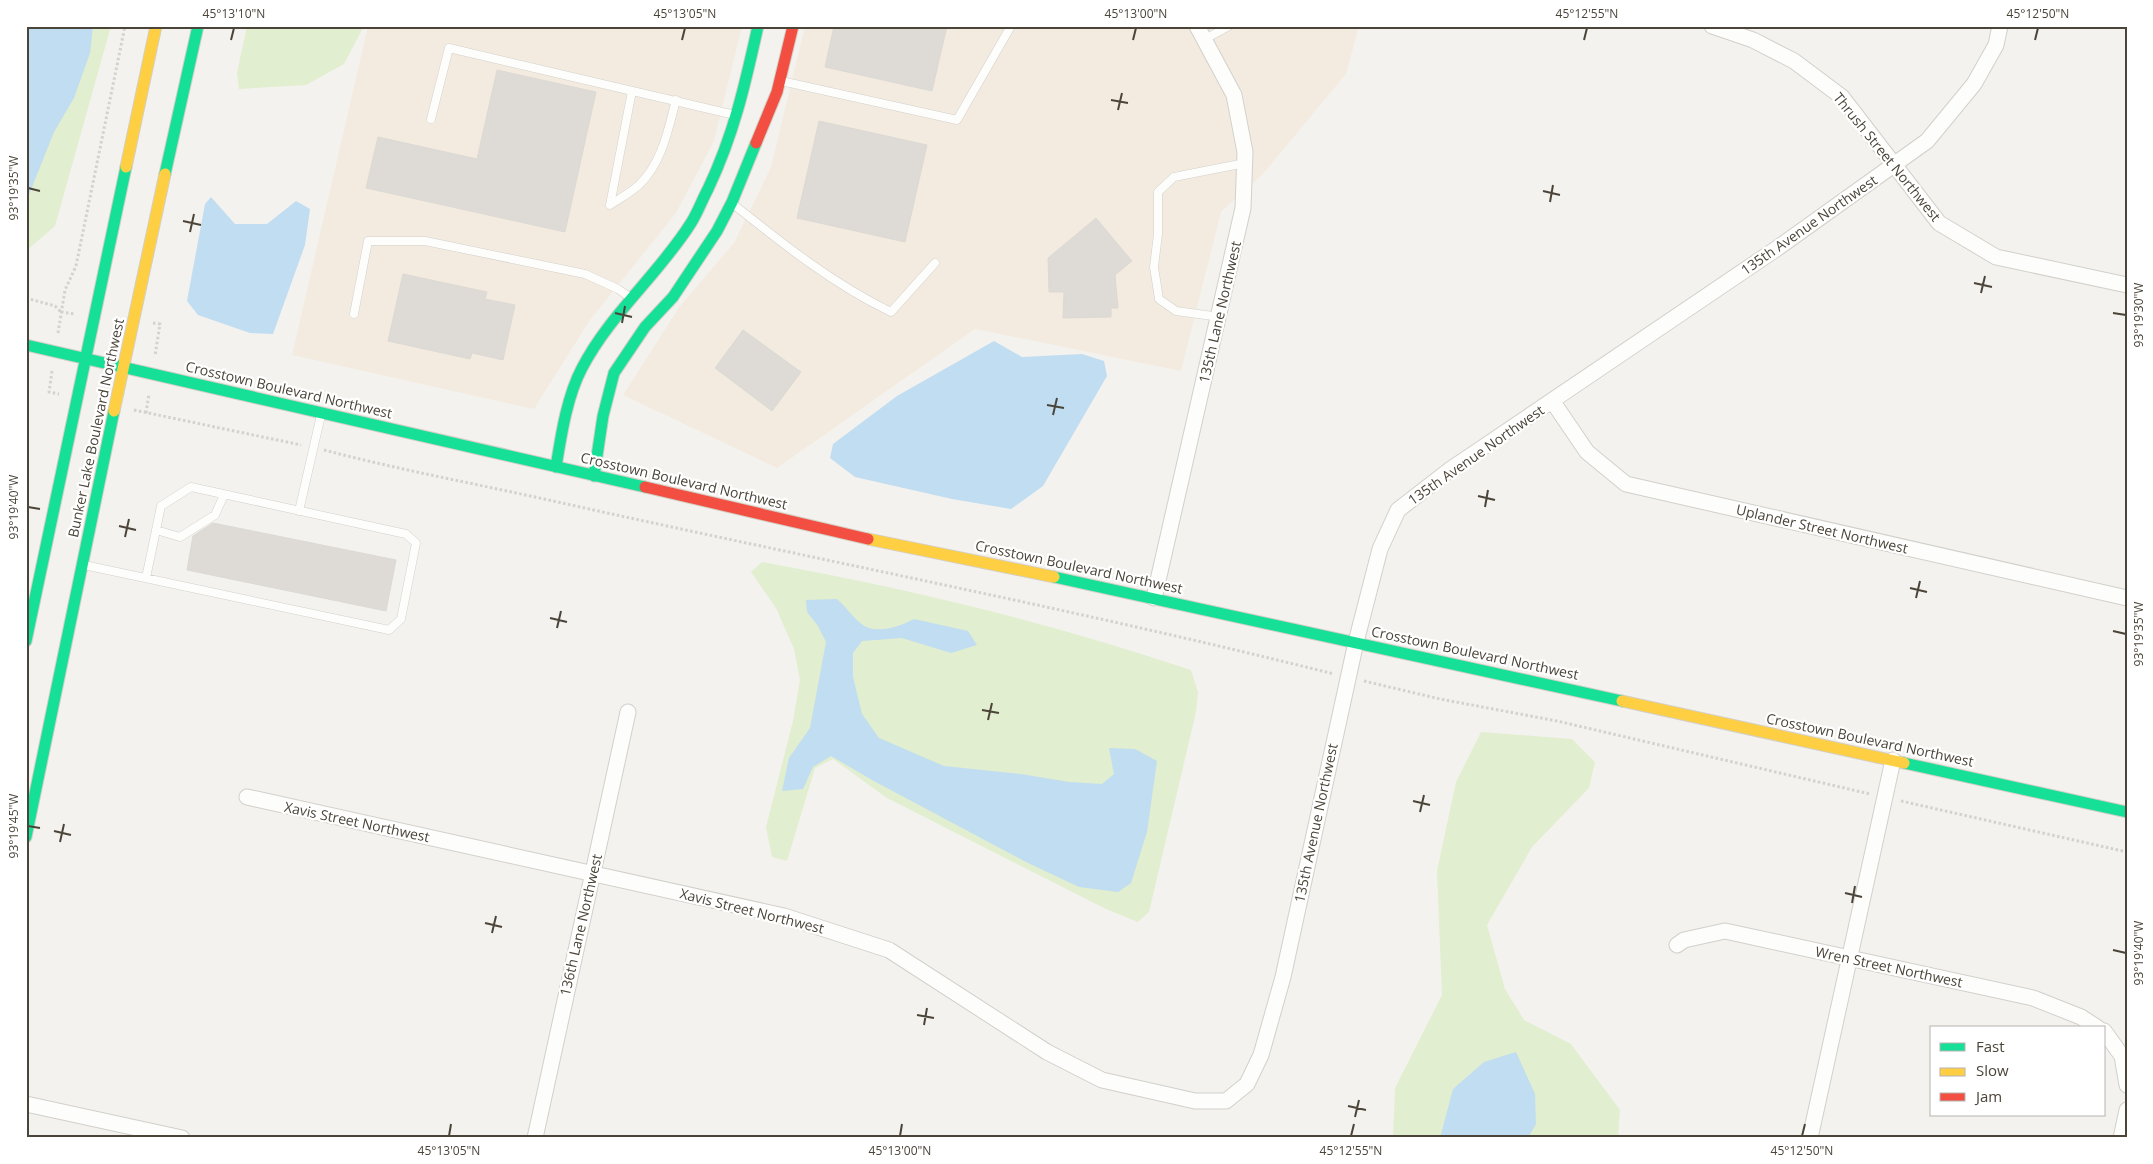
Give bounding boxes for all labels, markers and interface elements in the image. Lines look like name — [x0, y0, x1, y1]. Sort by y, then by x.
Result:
text: 45°13'10"N — [203, 5, 265, 22]
text: 45°13'05"N — [654, 5, 716, 22]
text: 45°13'00"N — [1105, 5, 1167, 22]
text: 45°12'55"N — [1556, 5, 1618, 22]
text: 45°12'50"N — [2007, 5, 2069, 22]
street label: Thrush Street Northwest — [1829, 88, 1945, 225]
text: 93°19'35"W — [5, 156, 22, 220]
street label: 135th Avenue Northwest — [1737, 170, 1881, 279]
street label: 135th Lane Northwest — [1194, 239, 1245, 385]
text: 93°19'30"W — [2130, 283, 2147, 347]
street label: Bunker Lake Boulevard Northwest — [63, 317, 128, 539]
street label: Crosstown Boulevard Northwest — [184, 356, 394, 423]
street label: 135th Avenue Northwest — [1404, 400, 1548, 509]
street label: Crosstown Boulevard Northwest — [579, 447, 789, 514]
text: 93°19'40"W — [5, 475, 22, 539]
street label: Uplander Street Northwest — [1734, 499, 1910, 558]
street label: Crosstown Boulevard Northwest — [974, 535, 1185, 598]
text: 93°19'35"W — [2130, 602, 2147, 666]
street label: Crosstown Boulevard Northwest — [1370, 621, 1581, 684]
street label: Crosstown Boulevard Northwest — [1765, 708, 1976, 771]
street label: 135th Avenue Northwest — [1289, 742, 1342, 904]
text: 93°19'45"W — [5, 794, 22, 858]
street label: Xavis Street Northwest — [283, 797, 432, 846]
street label: 136th Lane Northwest — [555, 852, 606, 998]
street label: Xavis Street Northwest — [678, 883, 826, 938]
text: 93°19'40"W — [2130, 921, 2147, 985]
street label: Wren Street Northwest — [1814, 942, 1964, 991]
legend — [1930, 1026, 2106, 1116]
text: Fast — [1976, 1036, 2005, 1056]
text: Slow — [1976, 1060, 2009, 1080]
text: Jam — [1974, 1086, 2002, 1106]
text: 45°13'05"N — [418, 1142, 480, 1159]
text: 45°13'00"N — [869, 1142, 931, 1159]
text: 45°12'55"N — [1320, 1142, 1382, 1159]
text: 45°12'50"N — [1771, 1142, 1833, 1159]

